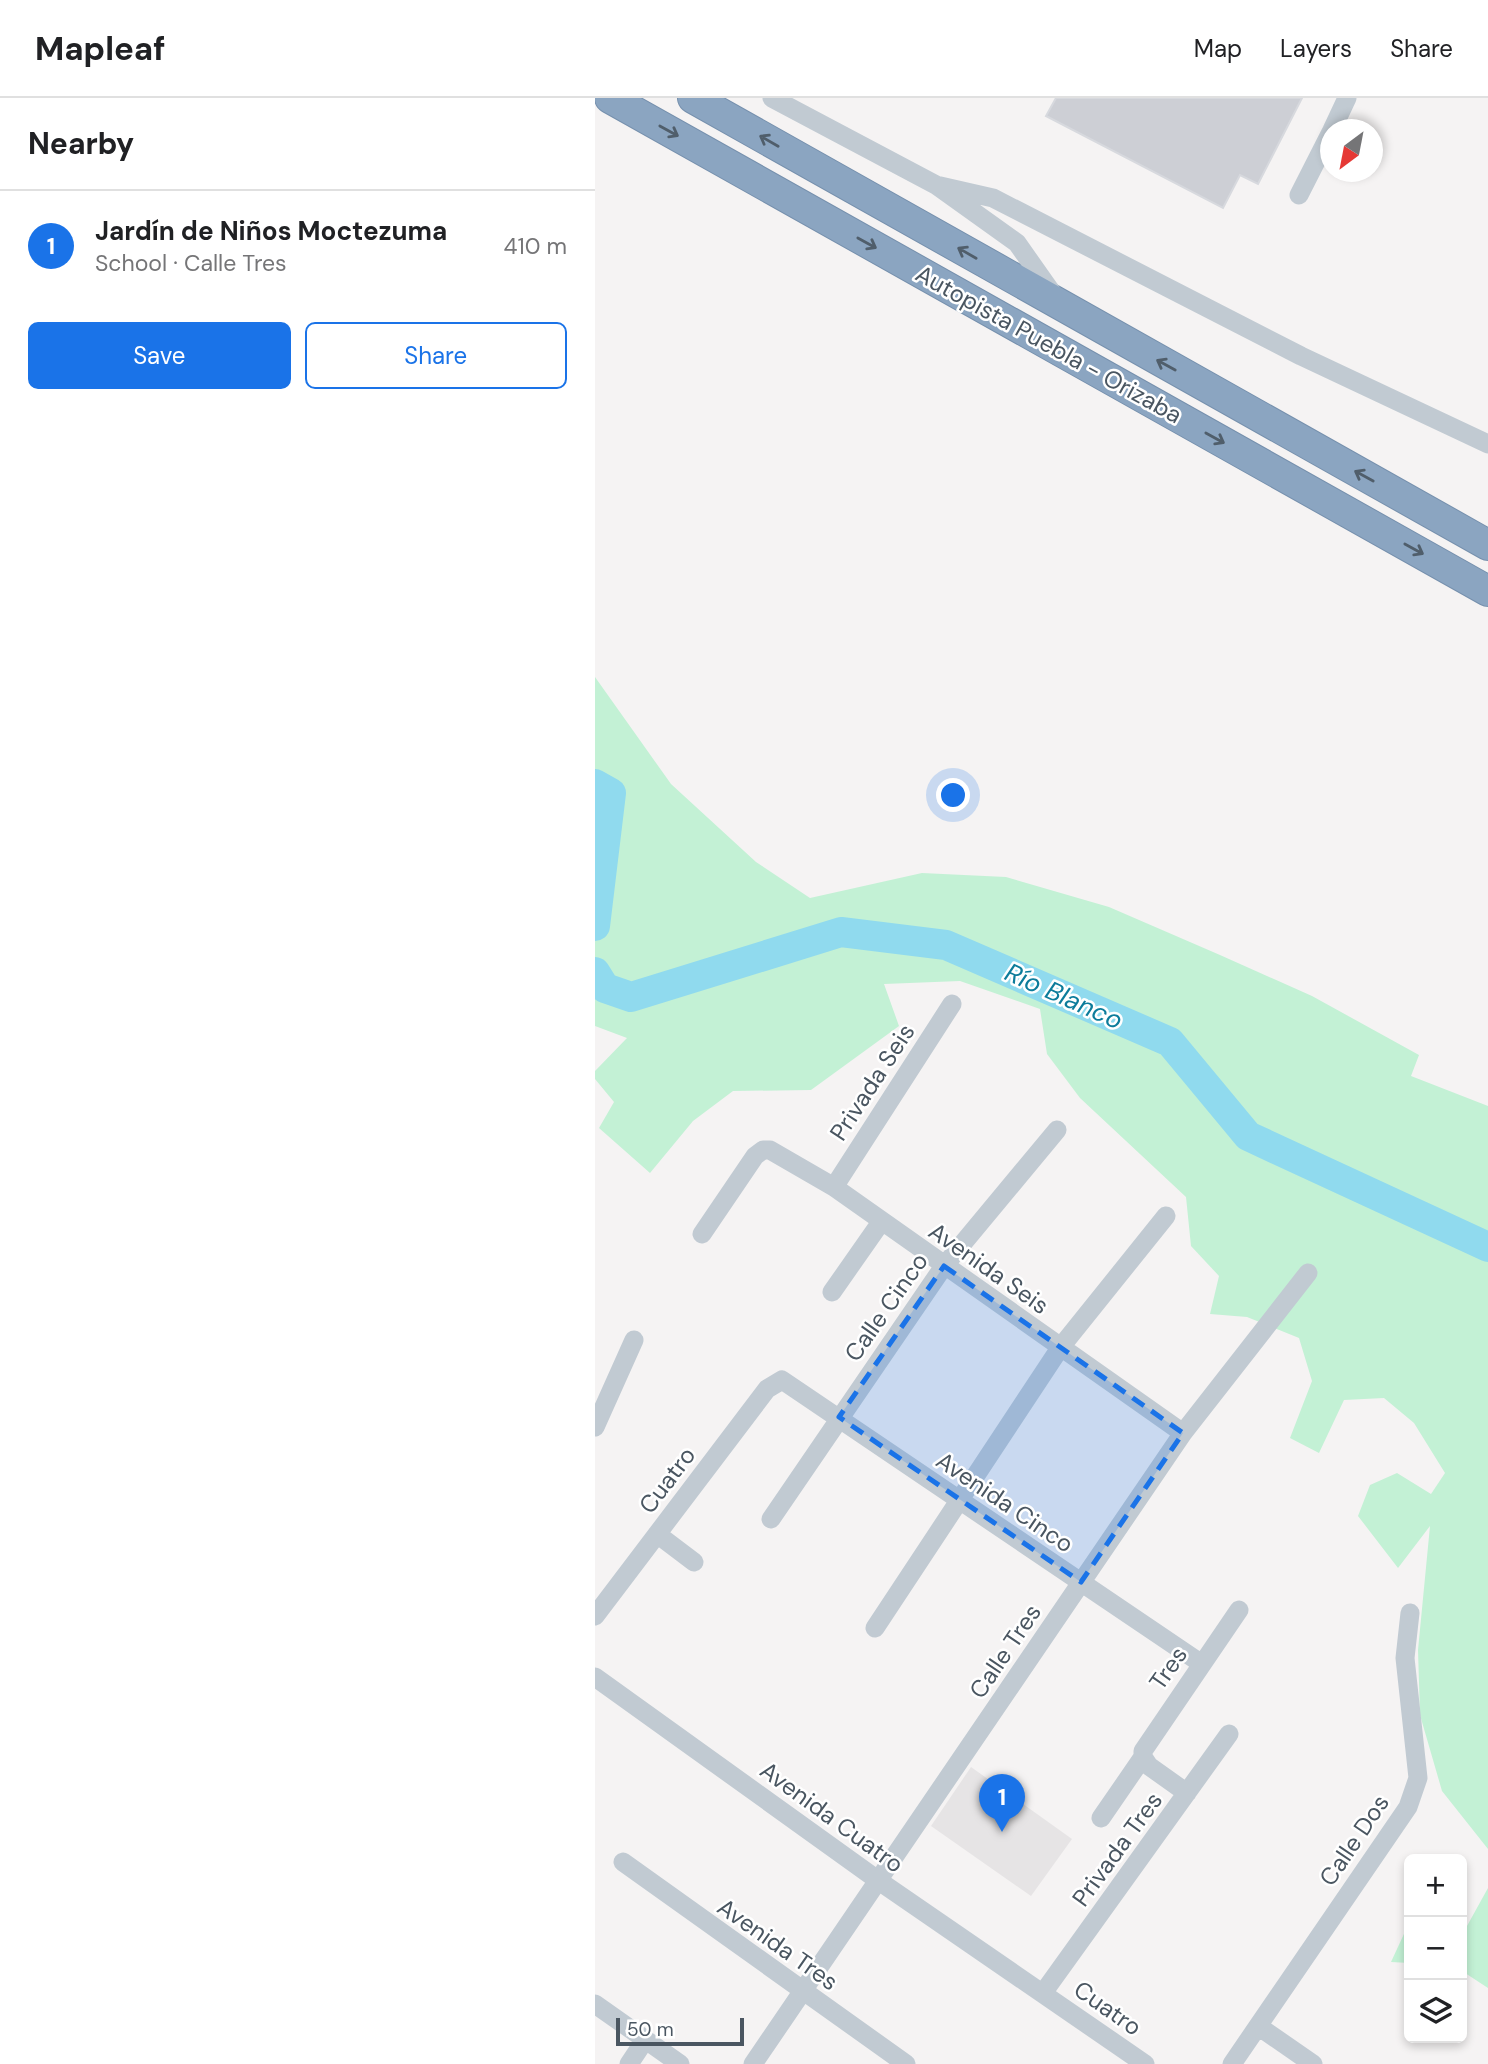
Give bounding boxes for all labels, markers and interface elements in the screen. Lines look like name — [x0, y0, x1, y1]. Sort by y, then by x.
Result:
text: Mapleaf — [35, 27, 165, 70]
text: Map — [1194, 33, 1242, 64]
text: Layers — [1280, 33, 1352, 64]
text: Share — [1390, 33, 1453, 64]
north arrow — [1320, 119, 1383, 182]
text: Nearby — [28, 124, 134, 163]
one-way arrow — [658, 125, 679, 138]
one-way arrow — [760, 134, 780, 148]
text: Jardín de Niños Moctezuma — [95, 214, 447, 248]
text: 1 — [47, 231, 55, 261]
text: 410 m — [504, 231, 567, 261]
one-way arrow — [857, 236, 877, 250]
one-way arrow — [958, 246, 978, 260]
text: School · Calle Tres — [95, 248, 287, 278]
street label: Autopista Puebla - Orizaba — [910, 258, 1188, 430]
button: Save — [28, 322, 291, 389]
button: Share — [305, 322, 567, 389]
one-way arrow — [1156, 358, 1176, 372]
one-way arrow — [1205, 431, 1225, 445]
one-way arrow — [1355, 469, 1375, 483]
one-way arrow — [1403, 543, 1424, 556]
your location — [936, 778, 970, 812]
water label: Río Blanco — [1000, 955, 1128, 1037]
street label: Privada Seis — [823, 1018, 921, 1146]
street label: Avenida Seis — [923, 1215, 1055, 1321]
street label: Calle Cinco — [837, 1247, 935, 1367]
street label: Cuatro — [632, 1440, 702, 1520]
street label: Avenida Cinco — [930, 1445, 1080, 1559]
street label: Calle Tres — [962, 1598, 1048, 1704]
street label: Tres — [1142, 1640, 1194, 1696]
street label: Avenida Cuatro — [754, 1754, 910, 1880]
pin: 1 — [979, 1774, 1025, 1832]
street label: Privada Tres — [1065, 1786, 1169, 1912]
street label: Calle Dos — [1312, 1788, 1396, 1892]
map controls — [1404, 1854, 1467, 2043]
button: + — [1404, 1854, 1467, 1917]
street label: Avenida Tres — [712, 1891, 844, 1997]
button: − — [1404, 1917, 1467, 1980]
street label: Cuatro — [1068, 1974, 1148, 2042]
button: layers — [1404, 1980, 1467, 2043]
scale bar — [616, 2015, 744, 2047]
text: 50 m — [627, 2017, 674, 2042]

